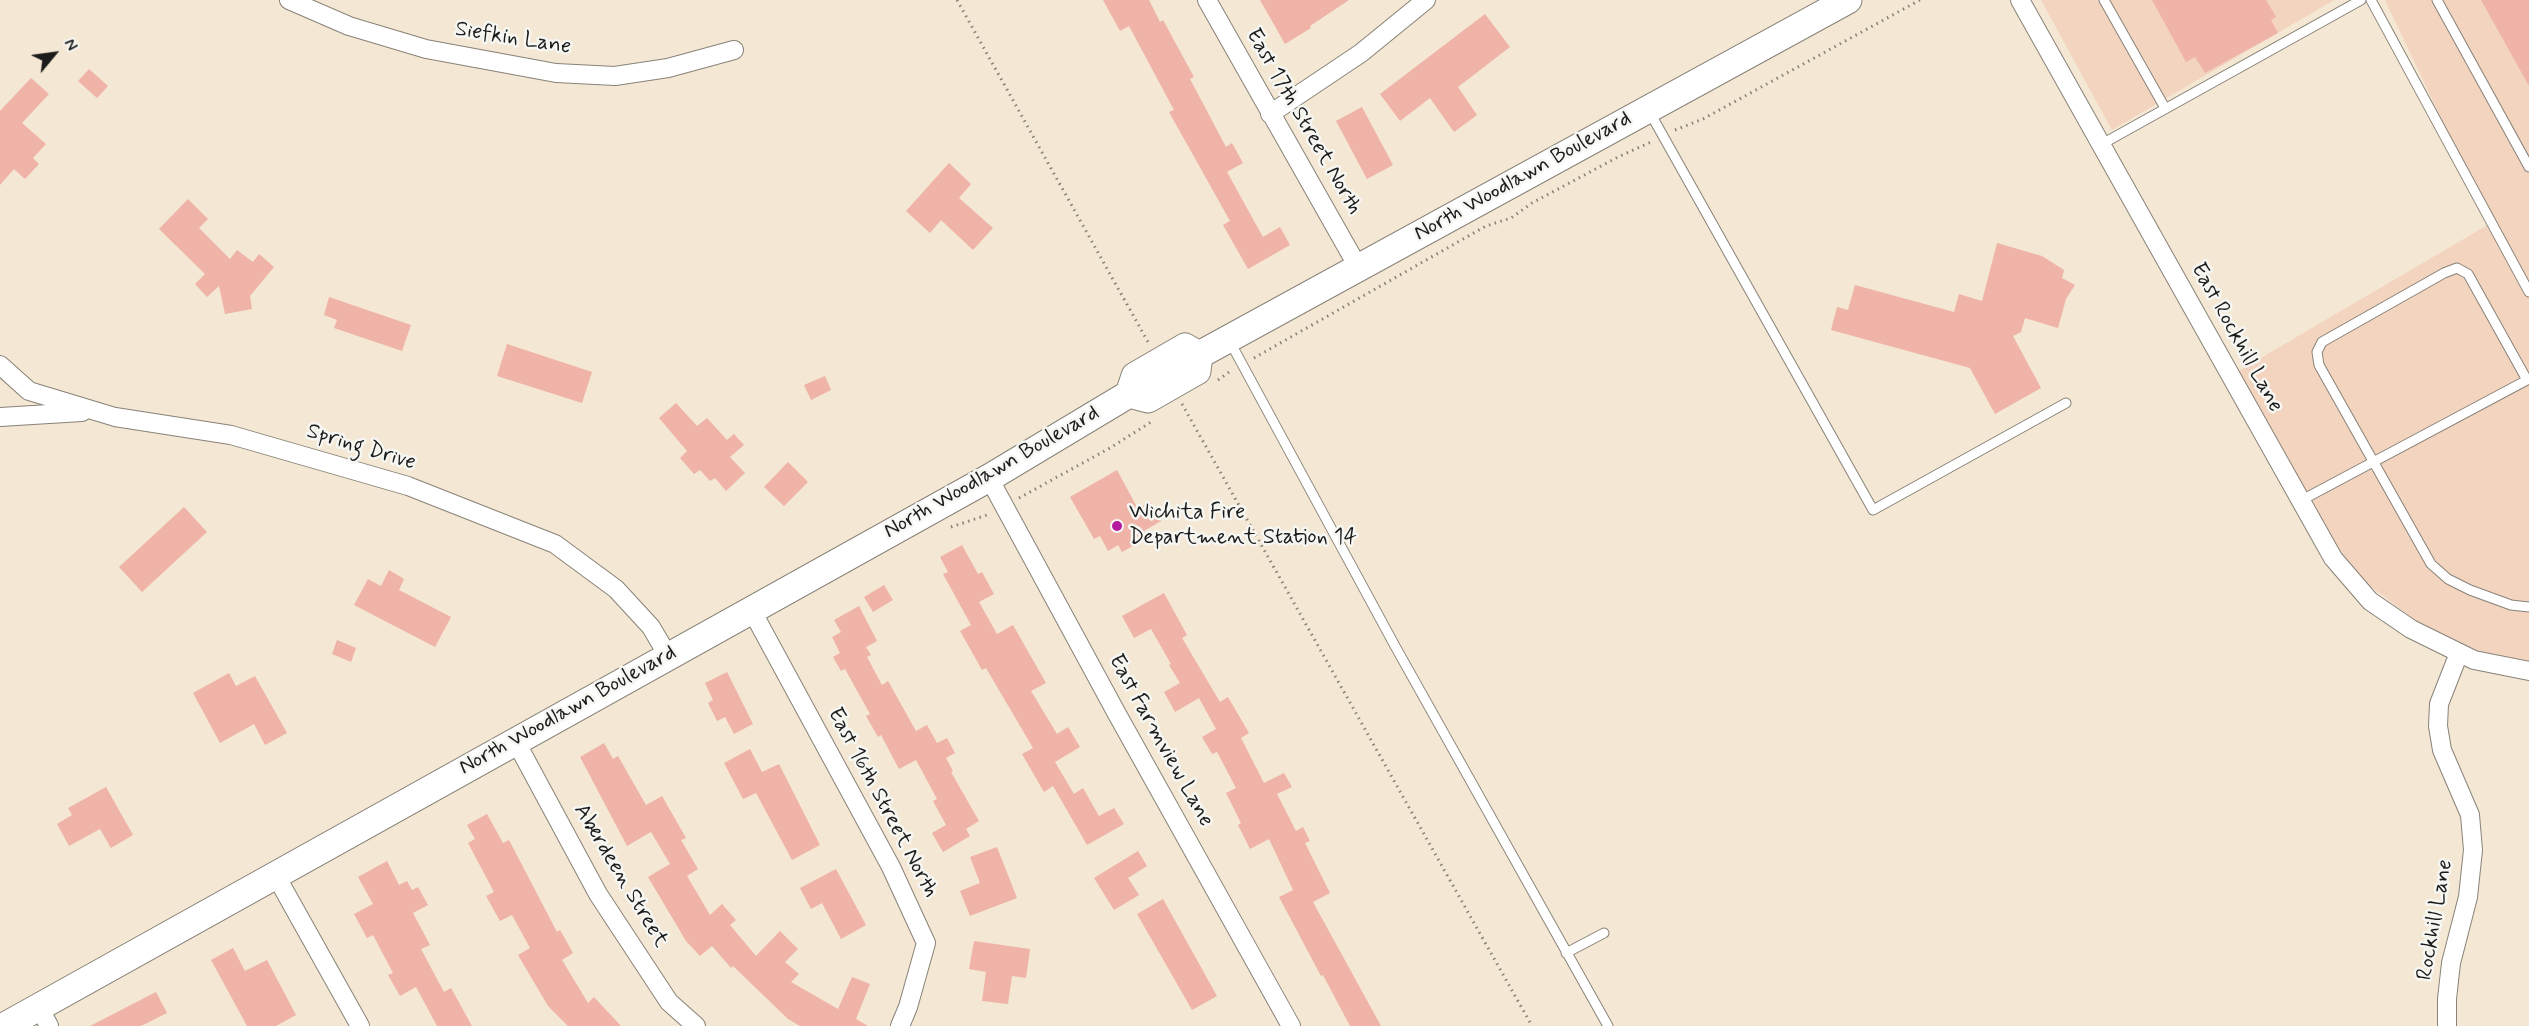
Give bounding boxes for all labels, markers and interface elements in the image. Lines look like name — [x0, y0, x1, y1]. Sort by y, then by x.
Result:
street label: Siefkin Lane — [453, 17, 573, 61]
north arrow — [24, 24, 84, 84]
street label: East 17th Street North — [1239, 24, 1367, 220]
text: N — [58, 35, 82, 55]
street label: North Woodlawn Boulevard — [1410, 106, 1636, 248]
street label: East Rockhill Lane — [2184, 259, 2288, 417]
street label: North Woodlawn Boulevard — [880, 401, 1104, 545]
street label: Spring Drive — [303, 419, 419, 477]
place label: Wichita Fire Department Station 14 — [1129, 500, 1357, 552]
marker: Wichita Fire Department Station 14 — [1110, 519, 1124, 533]
street label: North Woodlawn Boulevard — [455, 640, 681, 782]
street label: East Farmview Lane — [1102, 650, 1218, 832]
street label: East 16th Street North — [821, 704, 943, 902]
street label: Aberdeen Street — [567, 800, 673, 952]
street label: Rockhill Lane — [2412, 858, 2460, 982]

